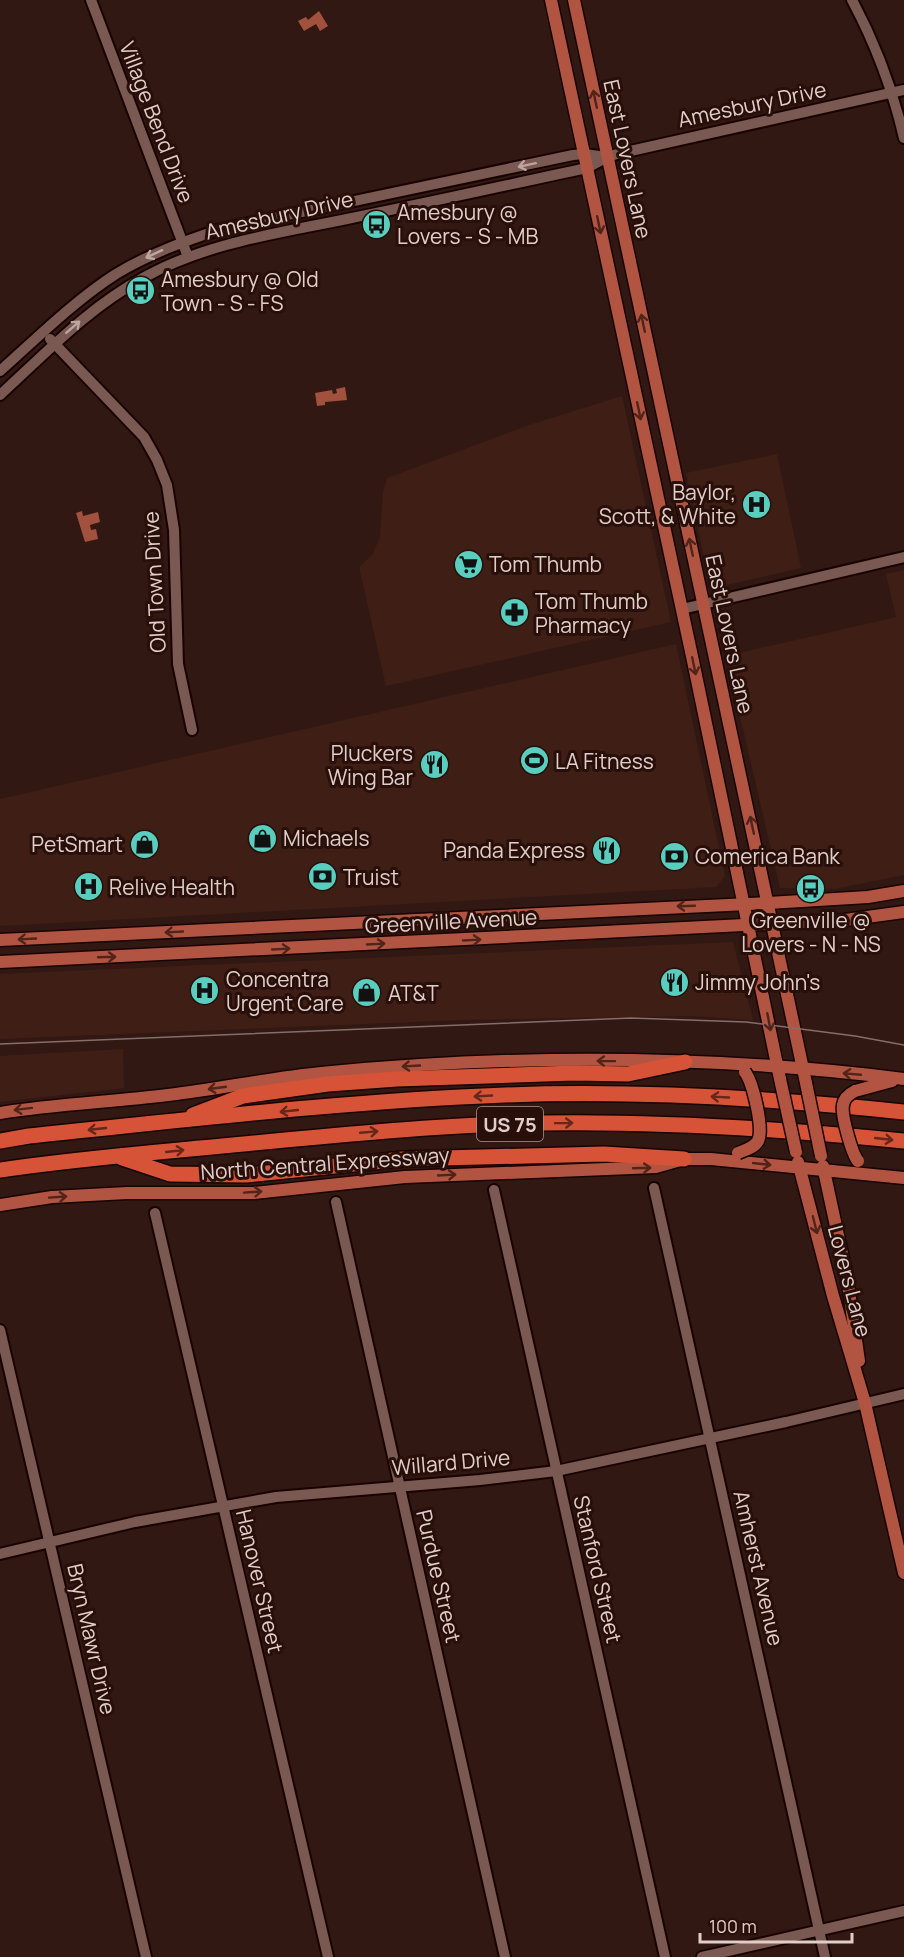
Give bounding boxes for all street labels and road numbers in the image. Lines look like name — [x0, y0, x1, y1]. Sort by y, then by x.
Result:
street label: Village Bend Drive — [113, 37, 201, 207]
street label: Amesbury Drive — [675, 75, 829, 133]
street label: East Lovers Lane — [597, 77, 659, 241]
street label: Amesbury Drive — [202, 184, 356, 246]
street label: Old Town Drive — [136, 511, 172, 653]
street label: East Lovers Lane — [699, 552, 761, 716]
street label: Greenville Avenue — [364, 903, 538, 939]
road number: US 75 — [477, 1107, 543, 1141]
street label: North Central Expressway — [200, 1140, 450, 1186]
street label: Lovers Lane — [822, 1222, 878, 1340]
street label: Willard Drive — [391, 1443, 511, 1481]
street label: Amherst Avenue — [728, 1488, 790, 1648]
street label: Stanford Street — [567, 1492, 629, 1646]
street label: Hanover Street — [230, 1507, 290, 1655]
street label: Purdue Street — [410, 1507, 468, 1645]
street label: Bryn Mawr Drive — [61, 1561, 123, 1717]

